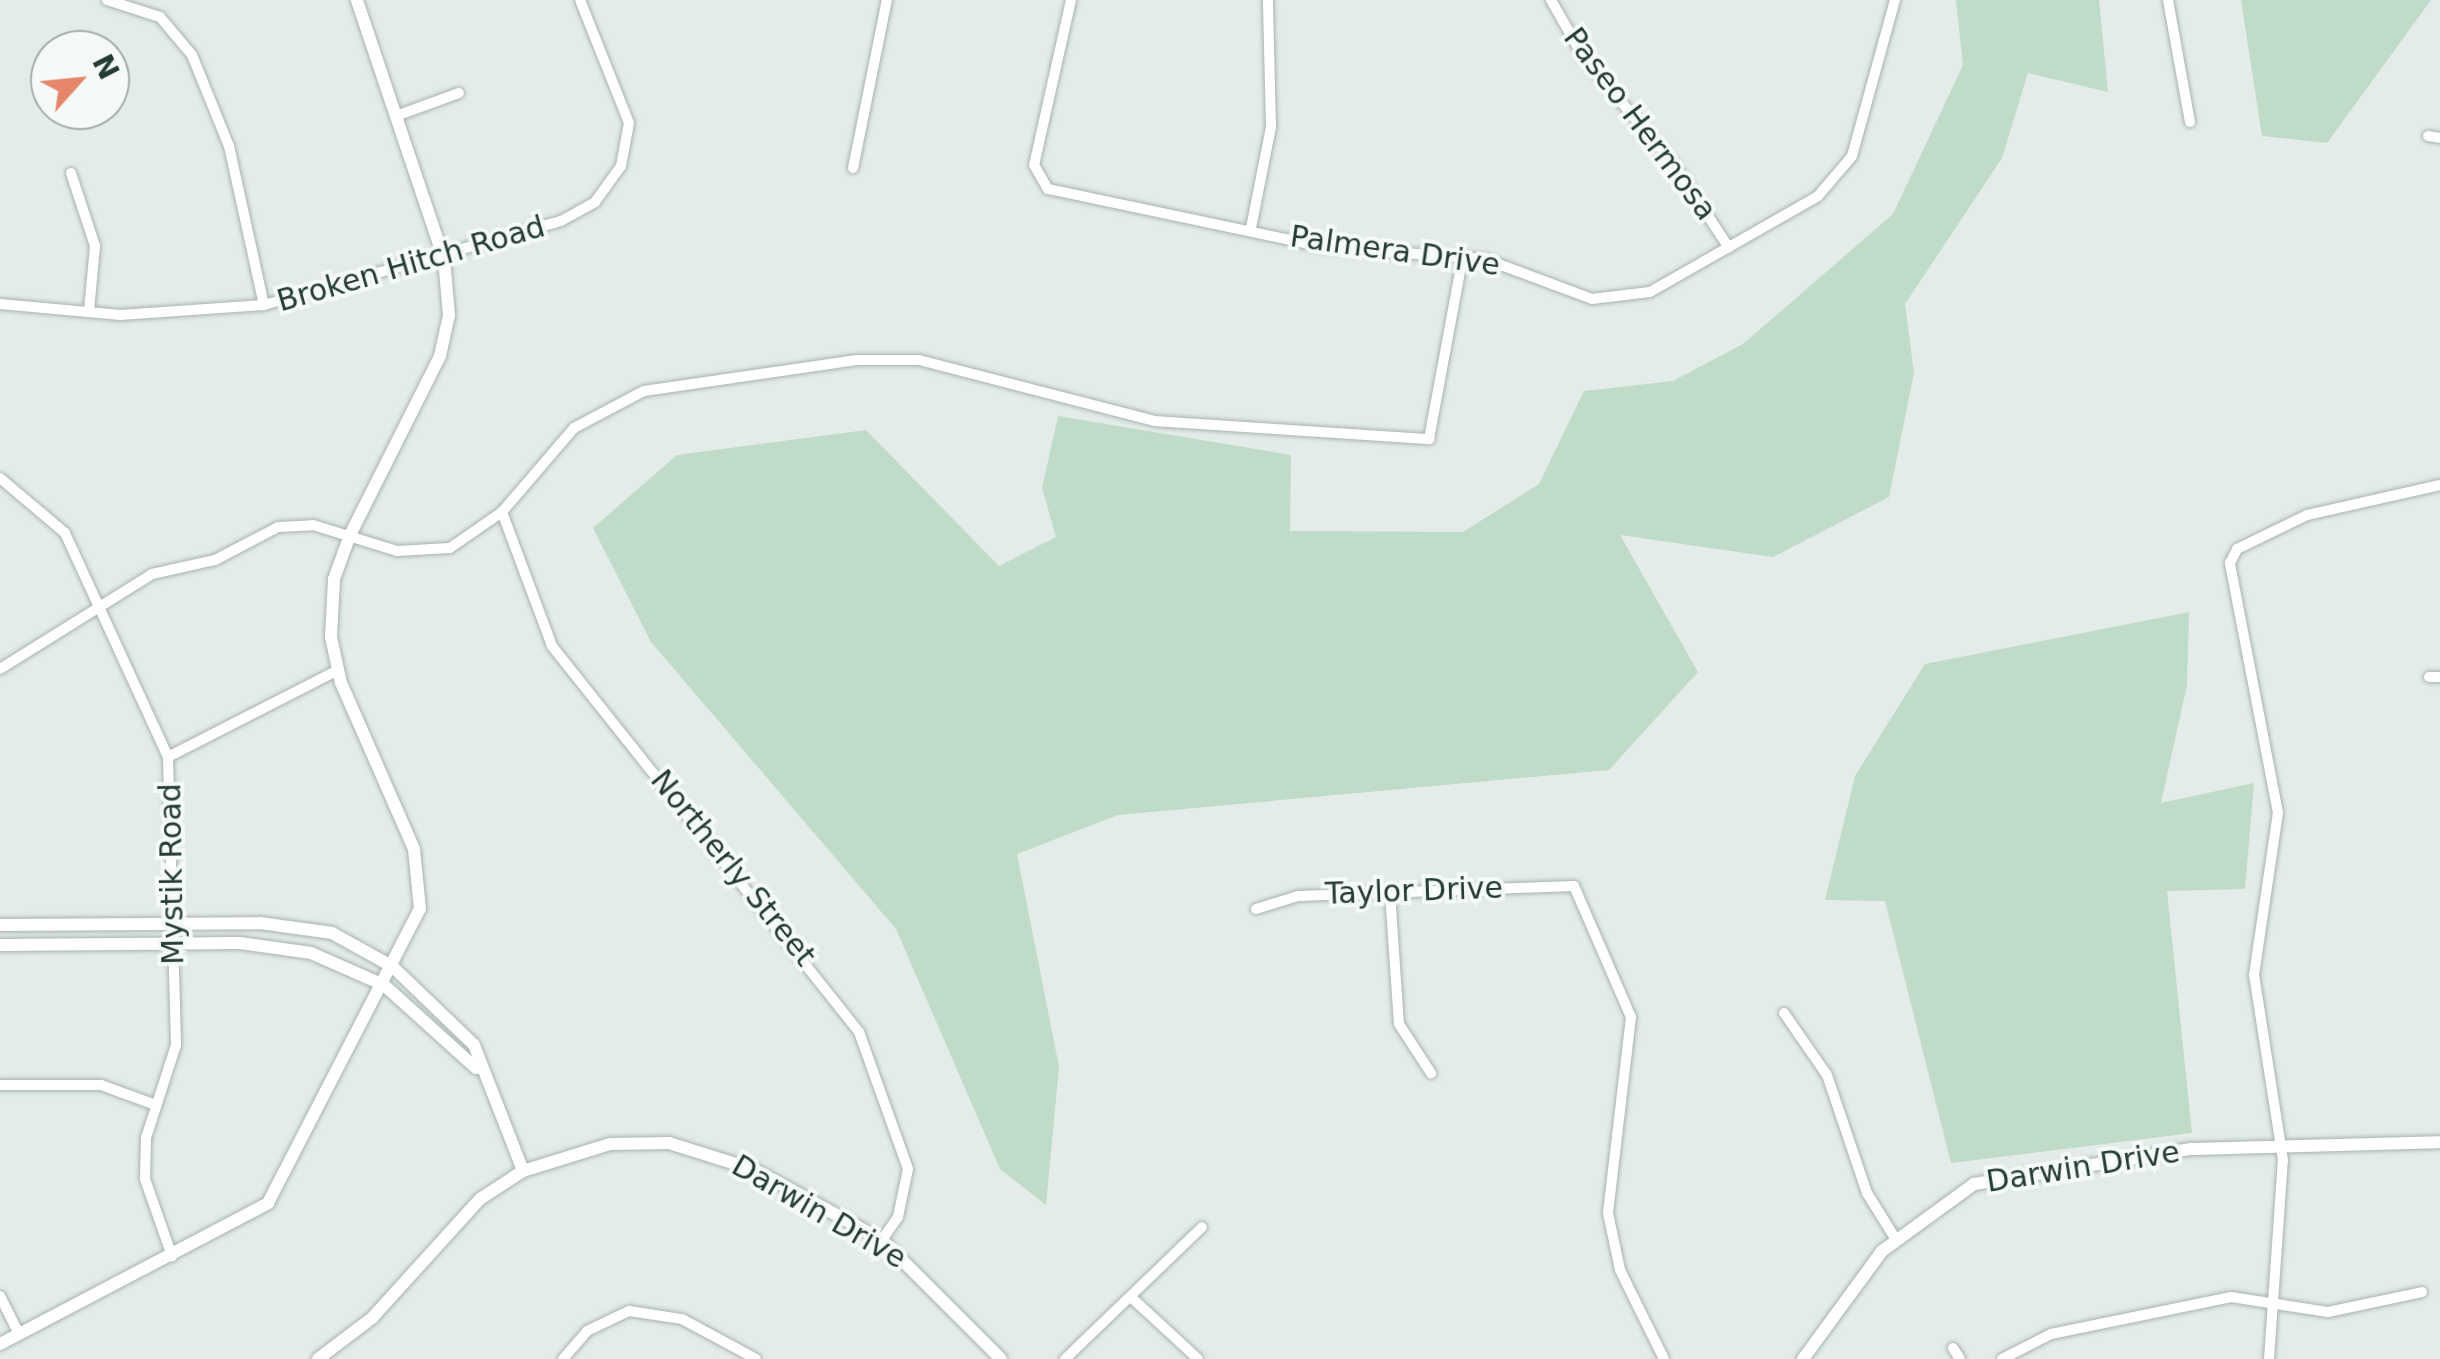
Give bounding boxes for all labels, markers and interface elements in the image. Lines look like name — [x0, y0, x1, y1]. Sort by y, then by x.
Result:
street label: Paseo Hermosa — [1556, 21, 1724, 227]
north arrow — [30, 30, 130, 130]
text: N — [85, 49, 125, 85]
street label: Broken Hitch Road — [273, 209, 549, 319]
street label: Palmera Drive — [1288, 218, 1502, 284]
street label: Northerly Street — [643, 763, 823, 973]
street label: Mystik Road — [152, 783, 192, 965]
street label: Taylor Drive — [1324, 870, 1504, 912]
street label: Darwin Drive — [1984, 1134, 2182, 1200]
street label: Darwin Drive — [725, 1148, 913, 1276]

